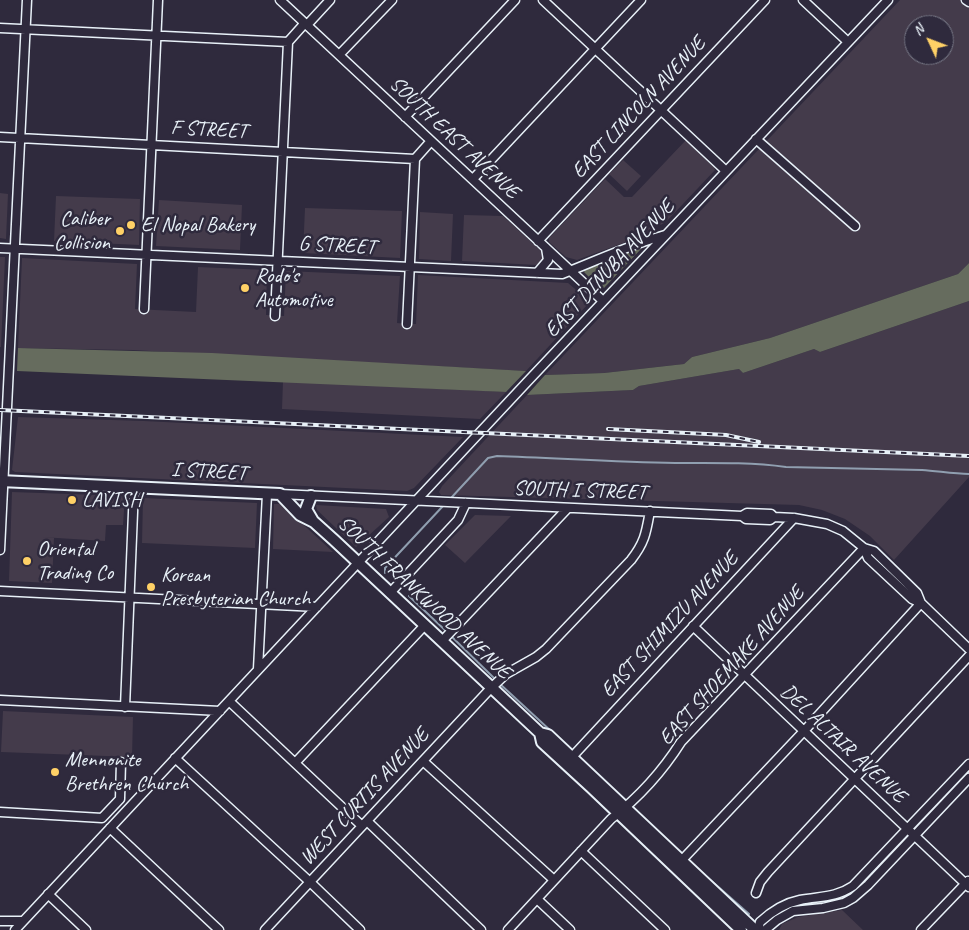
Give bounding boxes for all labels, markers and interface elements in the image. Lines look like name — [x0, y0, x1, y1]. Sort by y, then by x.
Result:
north arrow — [904, 15, 954, 65]
text: N — [909, 21, 928, 39]
street label: EAST LINCOLN AVENUE — [567, 32, 711, 184]
street label: SOUTH EAST AVENUE — [384, 71, 524, 205]
street label: F STREET — [170, 115, 248, 145]
street label: EAST DINUBA AVENUE — [540, 195, 680, 343]
place label: Caliber Collision — [54, 206, 110, 256]
place label: El Nopal Bakery — [141, 212, 255, 238]
marker: El Nopal Bakery — [125, 219, 137, 231]
marker: Caliber Collision — [114, 225, 126, 237]
street label: G STREET — [298, 231, 376, 261]
place label: Rodo's Automotive — [255, 263, 333, 313]
marker: Rodo's Automotive — [239, 282, 251, 294]
street label: I STREET — [171, 457, 247, 487]
street label: SOUTH I STREET — [513, 476, 647, 506]
place label: LAVISH — [82, 487, 141, 513]
marker: LAVISH — [66, 494, 78, 506]
street label: SOUTH FRANKWOOD AVENUE — [332, 511, 516, 685]
place label: Oriental Trading Co — [37, 536, 113, 586]
street label: EAST SHIMIZU AVENUE — [596, 547, 744, 703]
marker: Oriental Trading Co — [21, 555, 33, 567]
place label: Korean Presbyterian Church — [161, 562, 310, 612]
marker: Korean Presbyterian Church — [145, 581, 157, 593]
street label: EAST SHOEMAKE AVENUE — [654, 581, 810, 751]
street label: DEL ALTAIR AVENUE — [775, 679, 911, 809]
street label: WEST CURTIS AVENUE — [295, 723, 435, 871]
place label: Mennonite Brethren Church — [65, 747, 188, 797]
marker: Mennonite Brethren Church — [49, 766, 61, 778]

